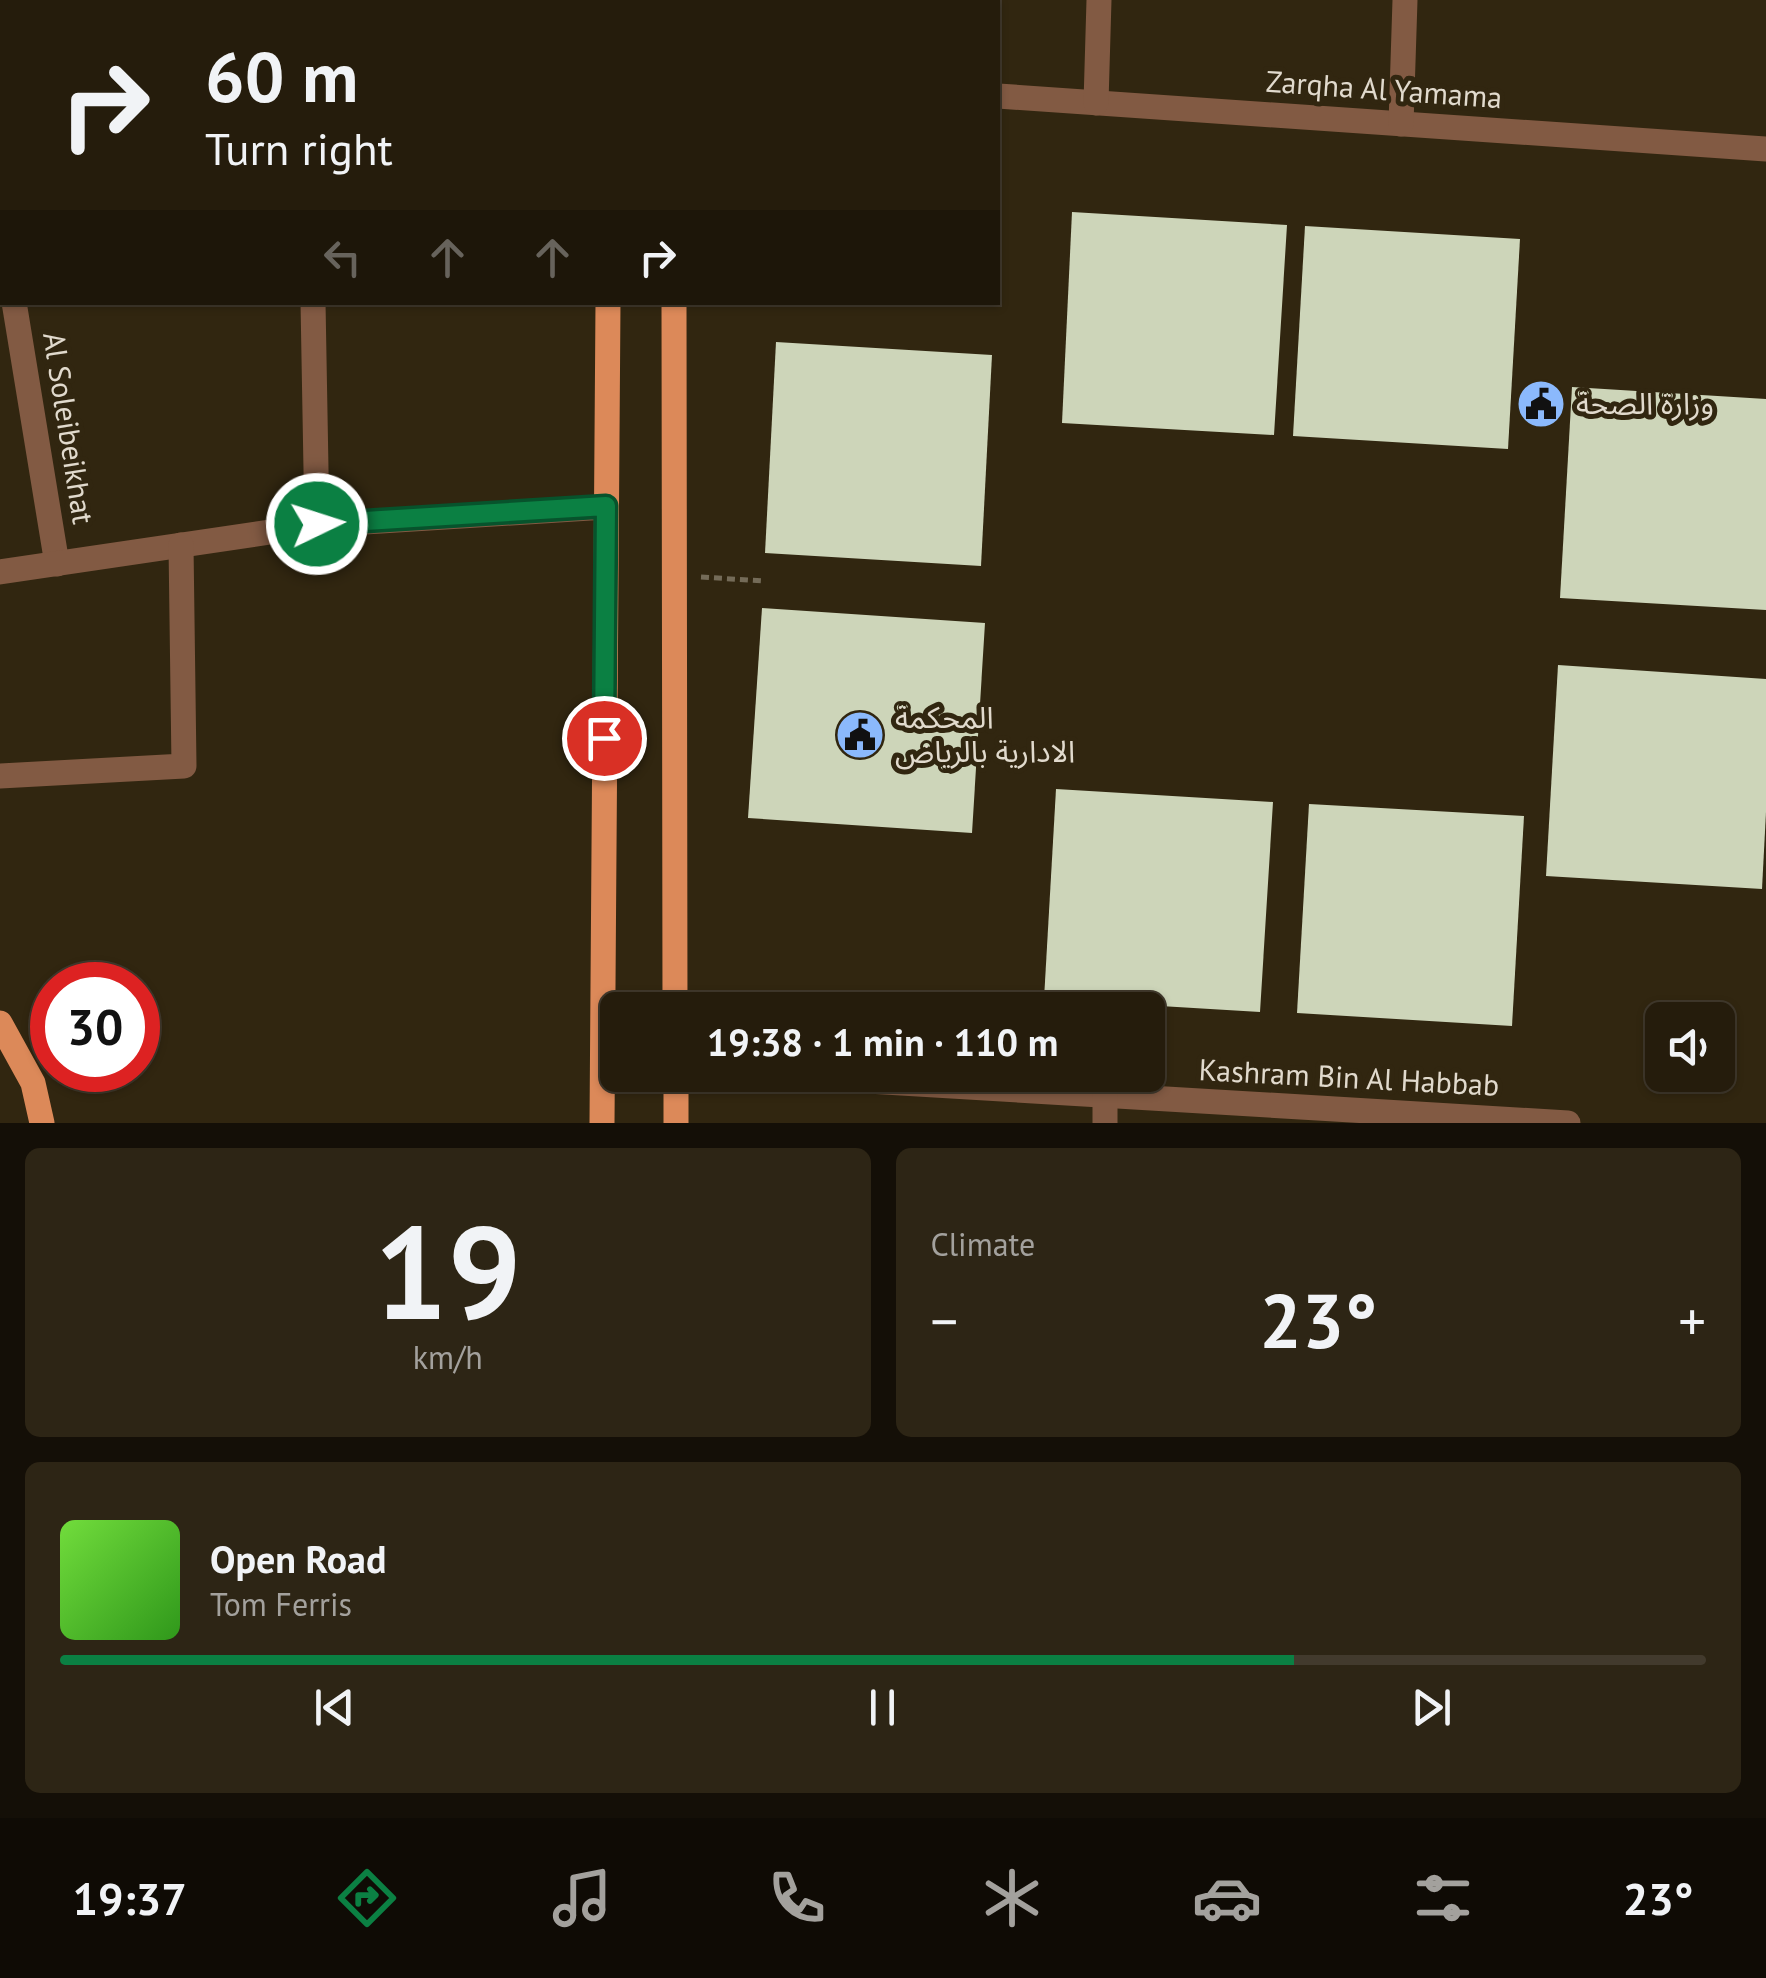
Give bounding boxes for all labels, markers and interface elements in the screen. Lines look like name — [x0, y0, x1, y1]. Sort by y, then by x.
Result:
text: 60 m — [205, 31, 358, 121]
icon: right — [40, 40, 170, 170]
street label: Zarqha Al Yamama — [1265, 61, 1503, 116]
text: Turn right — [205, 119, 393, 177]
icon: left — [315, 230, 370, 285]
icon: ahead — [420, 230, 475, 285]
icon: ahead — [525, 230, 580, 285]
icon: right — [630, 230, 685, 285]
street label: Al Soleibeikhat — [35, 329, 104, 526]
public building icon: وزارة الصحة — [1515, 378, 1567, 430]
place label: وزارة الصحة — [1576, 383, 1714, 422]
position arrow — [265, 472, 369, 576]
pin — [562, 696, 647, 781]
place label: المحكمة الادارية بالرياض — [895, 697, 1075, 770]
public building icon: المحكمة الادارية بالرياض — [834, 709, 886, 761]
icon: arrive — [577, 711, 632, 766]
speed limit sign: 30 — [30, 962, 160, 1092]
map controls — [1645, 1002, 1735, 1092]
button: sound — [1645, 1002, 1735, 1092]
text: 19:38 · 1 min · 110 m — [707, 1017, 1058, 1066]
street label: Kashram Bin Al Habbab — [1198, 1049, 1500, 1104]
text: 19 — [374, 1187, 521, 1355]
text: Climate — [931, 1223, 1035, 1265]
text: 23° — [1259, 1272, 1377, 1369]
text: − — [931, 1285, 958, 1356]
text: + — [1678, 1285, 1706, 1356]
text: km/h — [413, 1336, 483, 1378]
text: Open Road — [210, 1534, 386, 1583]
text: Tom Ferris — [210, 1583, 352, 1625]
icon: previous — [307, 1680, 362, 1735]
icon: pause — [855, 1680, 910, 1735]
icon: next — [1404, 1680, 1459, 1735]
icon: directions — [332, 1863, 402, 1933]
icon: music — [547, 1863, 617, 1933]
icon: phone — [762, 1863, 832, 1933]
icon: climate — [977, 1863, 1047, 1933]
icon: car — [1192, 1863, 1262, 1933]
icon: filters — [1408, 1863, 1478, 1933]
text: 19:37 — [73, 1869, 187, 1927]
text: 23° — [1623, 1869, 1693, 1927]

